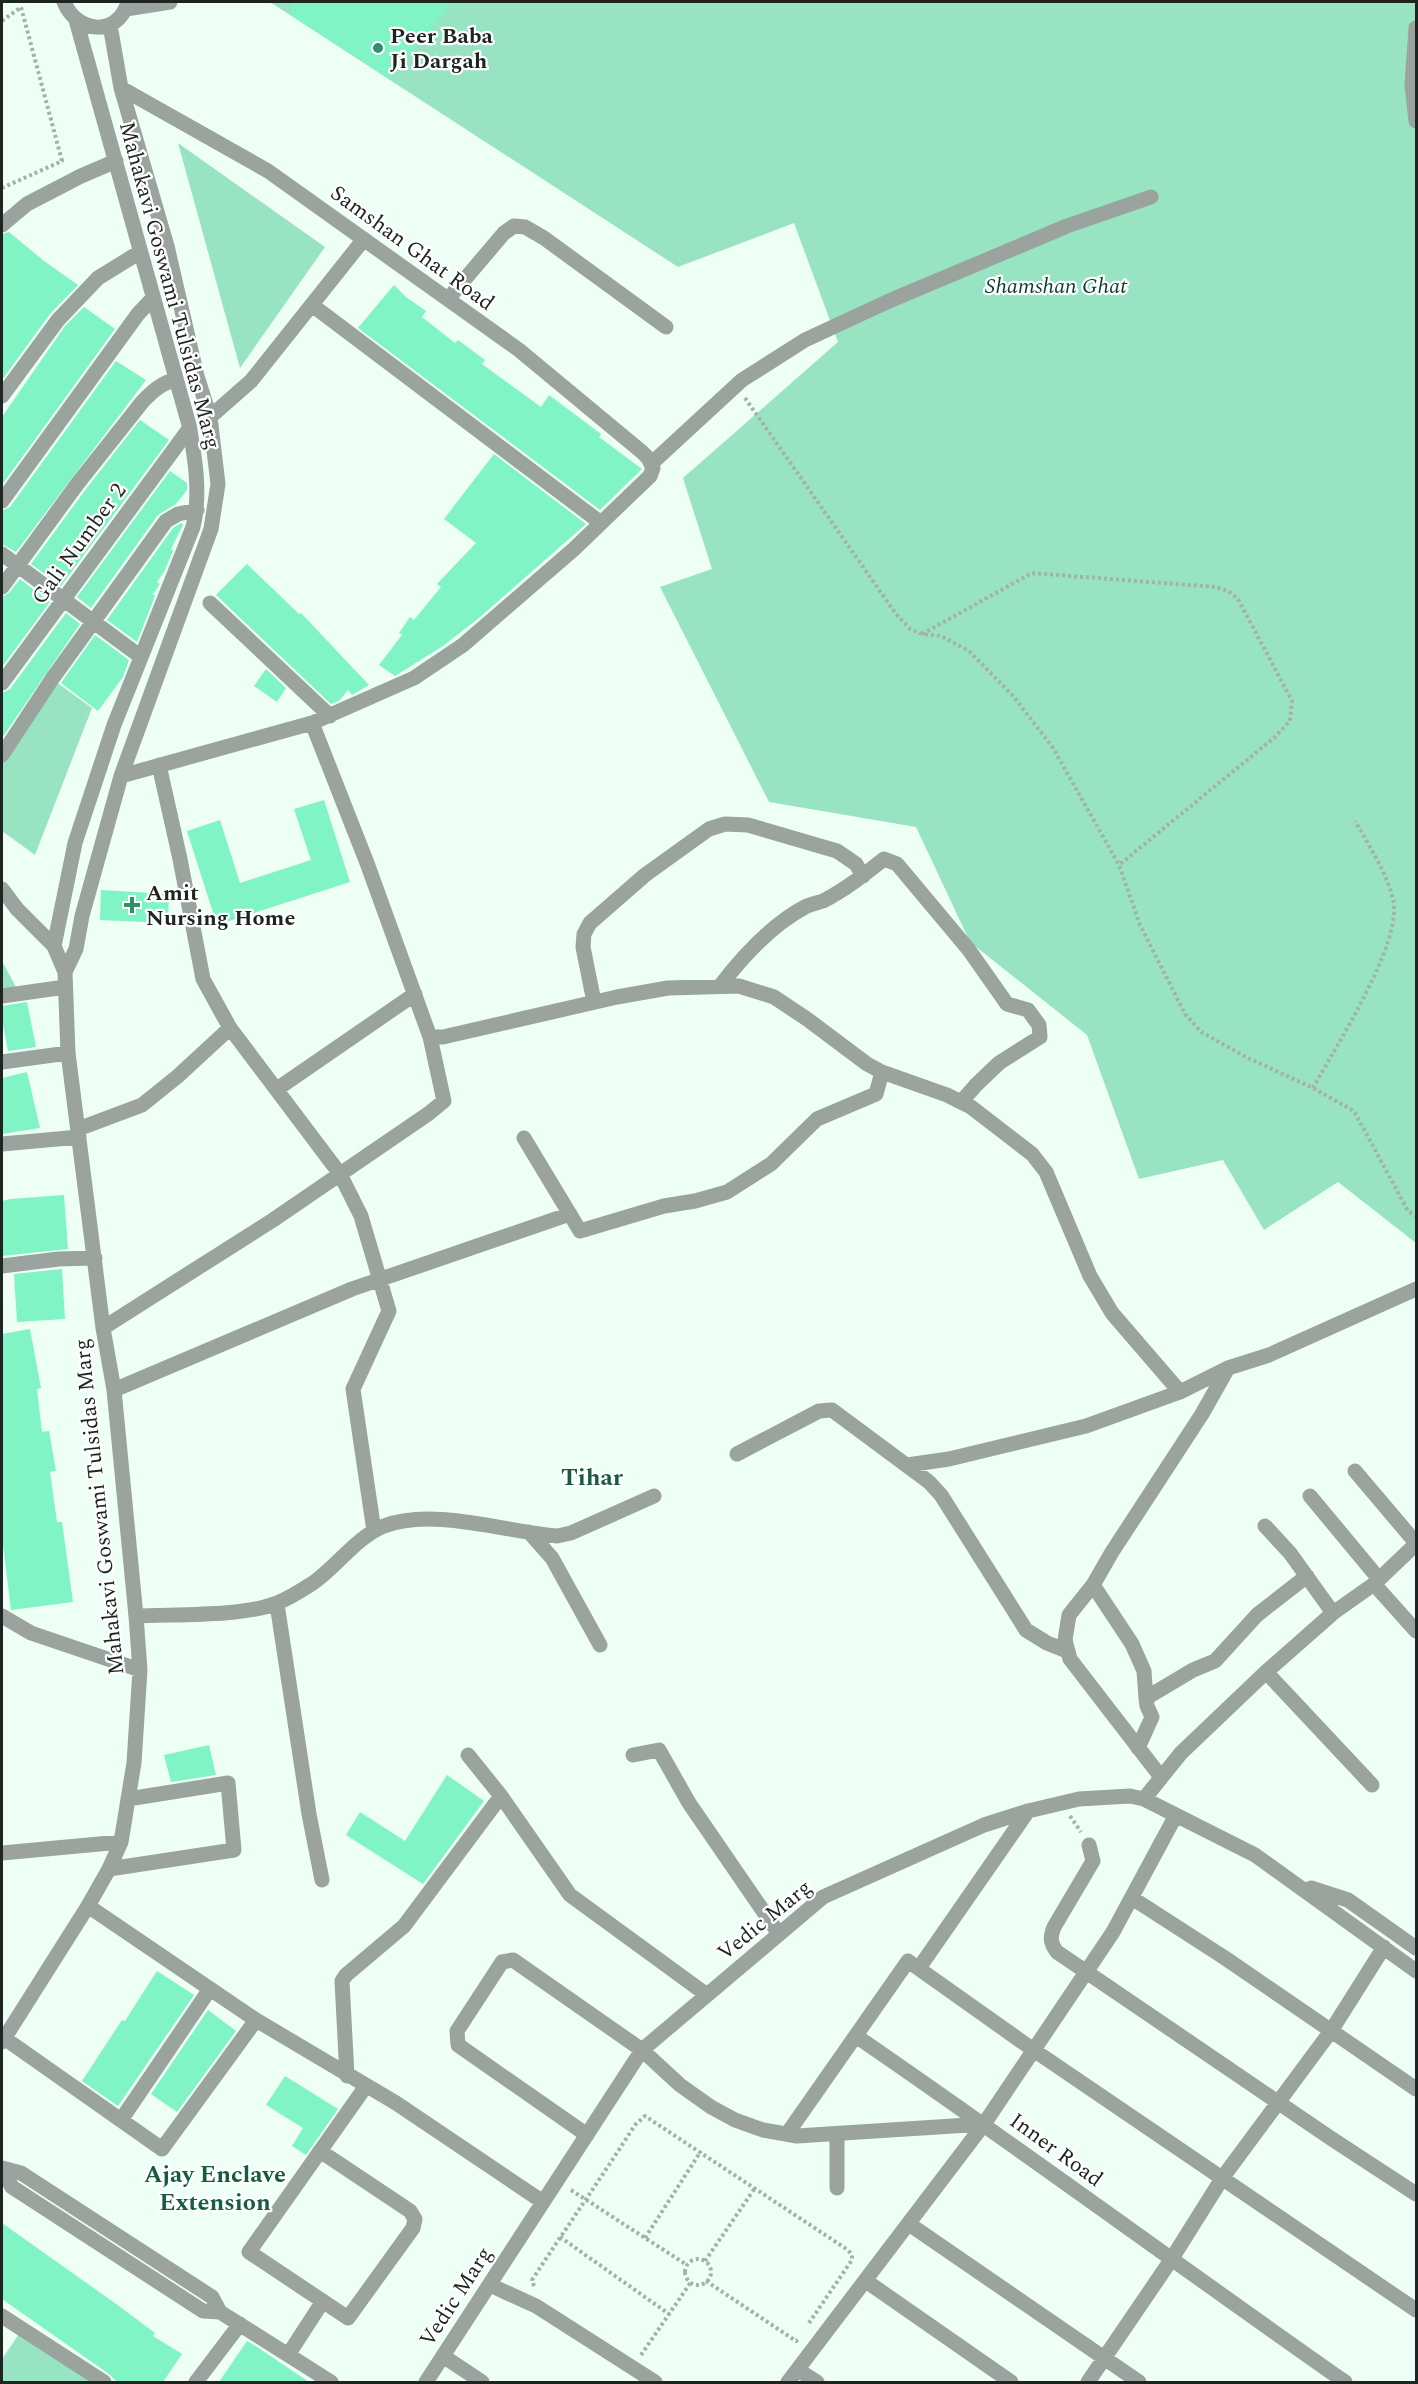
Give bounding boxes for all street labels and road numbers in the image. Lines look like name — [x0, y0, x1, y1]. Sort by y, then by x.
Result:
street label: Mahakavi Goswami Tulsidas Marg — [110, 118, 229, 453]
street label: Samshan Ghat Road — [323, 177, 501, 319]
street label: Gali Number 2 — [24, 476, 135, 612]
street label: Mahakavi Goswami Tulsidas Marg — [65, 1337, 134, 1677]
street label: Vedic Marg — [710, 1872, 819, 1969]
street label: Inner Road — [1002, 2105, 1110, 2196]
street label: Vedic Marg — [411, 2240, 501, 2353]

